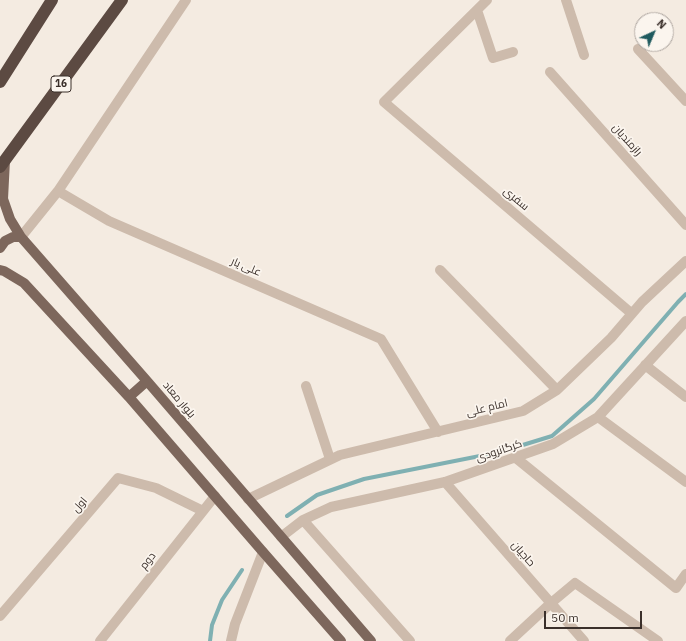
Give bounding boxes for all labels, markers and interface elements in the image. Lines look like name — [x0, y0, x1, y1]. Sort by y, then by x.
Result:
north arrow — [634, 12, 674, 52]
text: N — [654, 16, 669, 32]
road number: 16 — [51, 76, 71, 92]
street label: رازمندیان — [609, 121, 645, 159]
street label: سفری — [501, 185, 531, 213]
street label: علی یار — [229, 255, 263, 279]
street label: بلوار معاد — [160, 379, 198, 421]
street label: امام علی — [465, 396, 509, 420]
street label: کرگانرودی — [474, 437, 524, 465]
street label: اول — [70, 495, 90, 515]
street label: حاجیان — [508, 539, 538, 569]
street label: دوم — [137, 550, 159, 572]
scale bar — [546, 603, 644, 629]
text: 50 m — [551, 610, 579, 625]

